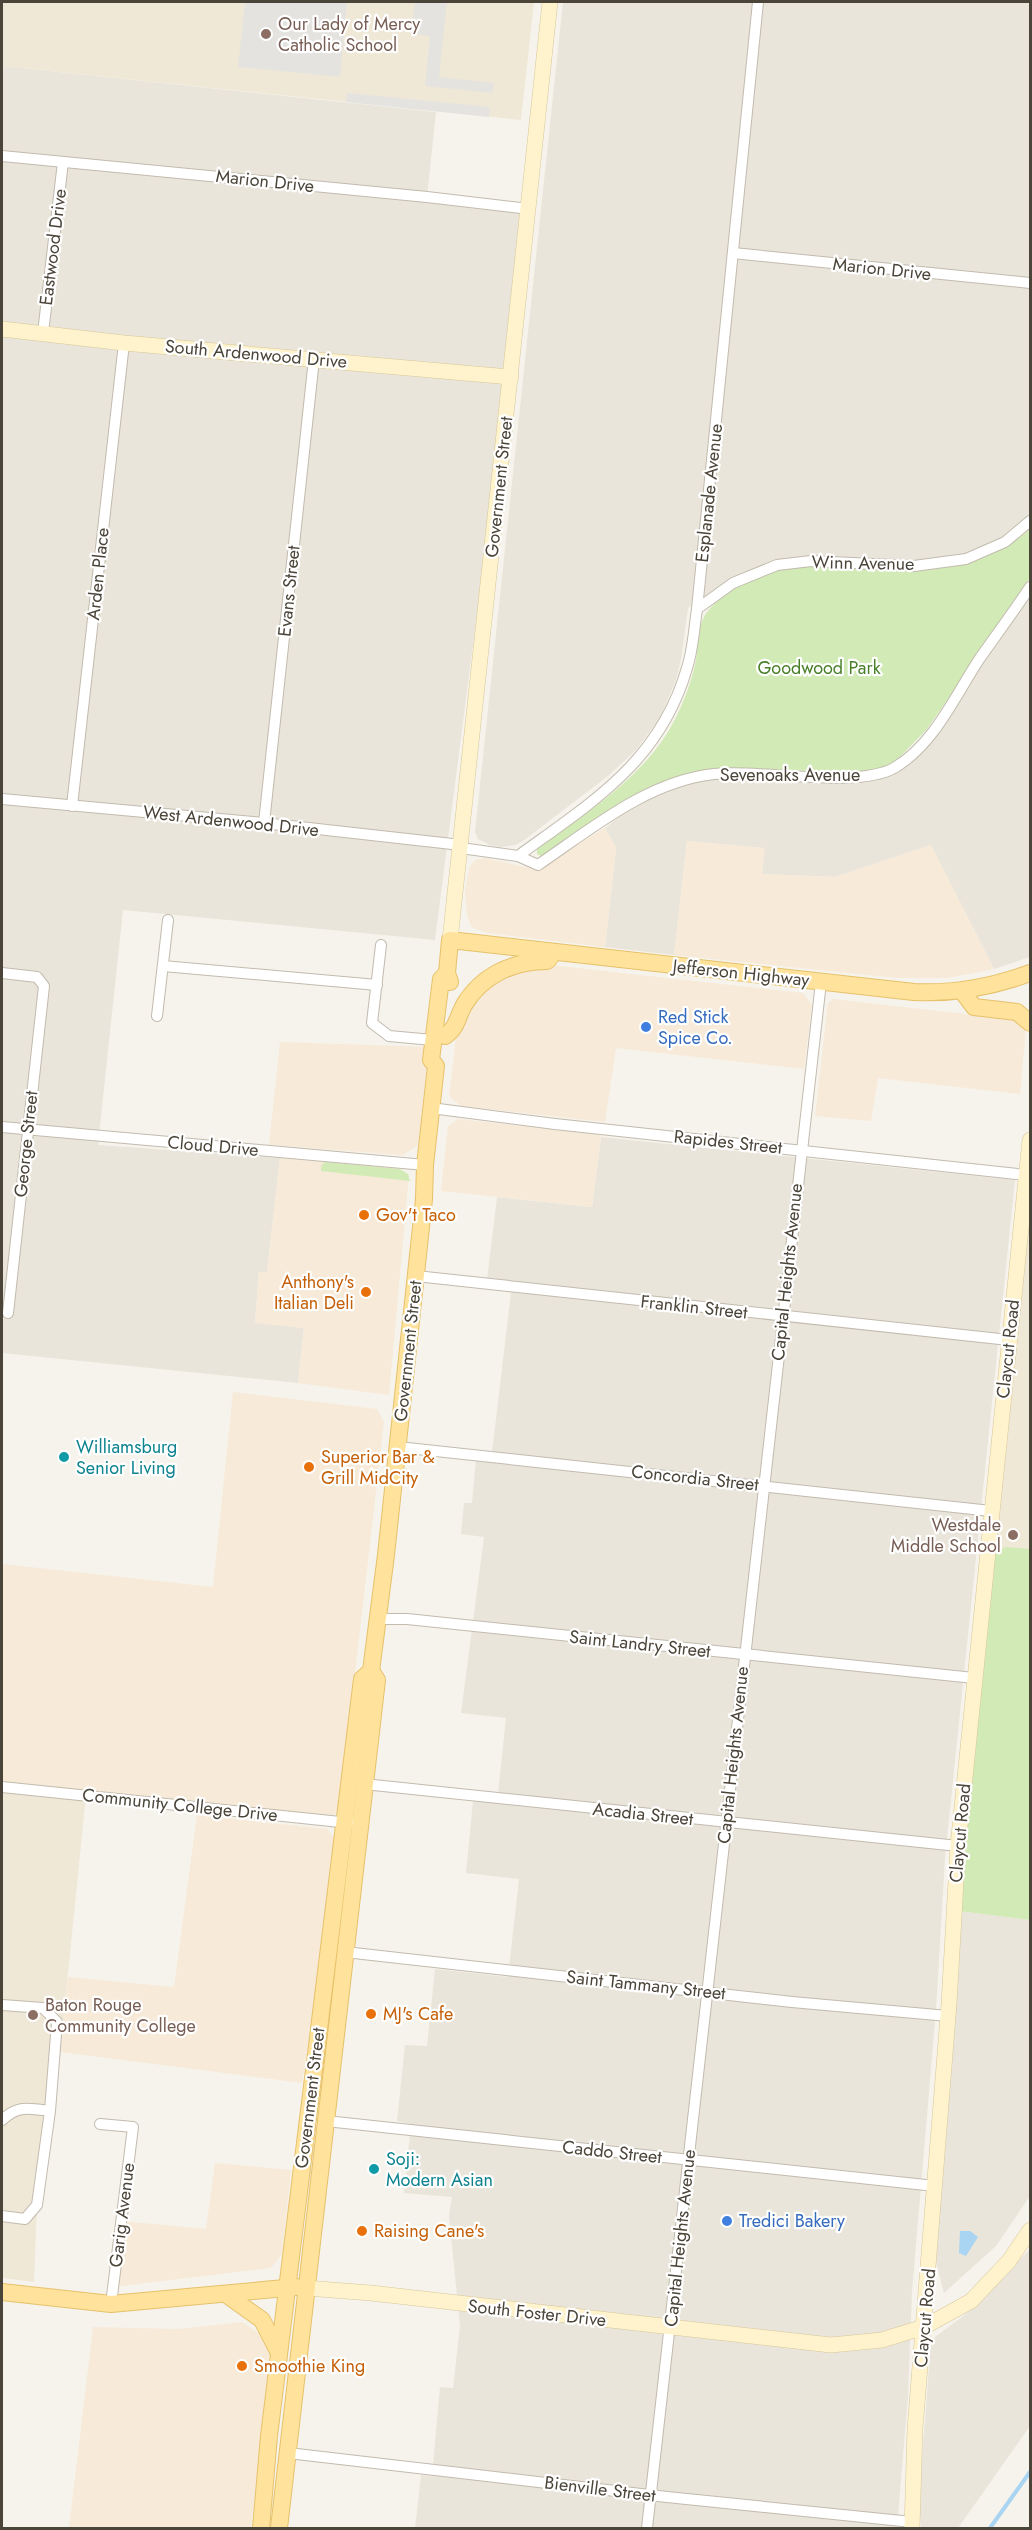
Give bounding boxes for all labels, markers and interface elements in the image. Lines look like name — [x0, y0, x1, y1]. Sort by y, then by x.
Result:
place label: Our Lady of Mercy Catholic School — [278, 11, 420, 58]
marker: Our Lady of Mercy Catholic School — [259, 27, 273, 41]
street label: Marion Drive — [215, 163, 315, 199]
street label: Eastwood Drive — [33, 187, 73, 307]
street label: Marion Drive — [832, 251, 932, 287]
street label: South Ardenwood Drive — [164, 333, 348, 375]
street label: Government Street — [479, 415, 519, 559]
street label: Esplanade Avenue — [689, 422, 729, 564]
street label: Arden Place — [80, 526, 116, 622]
street label: Evans Street — [271, 543, 307, 638]
street label: Winn Avenue — [811, 549, 915, 577]
park label: Goodwood Park — [757, 655, 881, 681]
street label: Sevenoaks Avenue — [720, 762, 860, 788]
street label: West Ardenwood Drive — [142, 799, 320, 843]
street label: Jefferson Highway — [669, 953, 811, 993]
place label: Red Stick Spice Co. — [658, 1004, 733, 1051]
marker: Red Stick Spice Co. — [639, 1020, 653, 1034]
street label: George Street — [7, 1089, 45, 1198]
street label: Rapides Street — [673, 1123, 784, 1161]
street label: Cloud Drive — [166, 1129, 260, 1163]
street label: Capital Heights Avenue — [765, 1182, 809, 1362]
place label: Gov't Taco — [376, 1202, 456, 1228]
marker: Gov't Taco — [357, 1208, 371, 1222]
place label: Anthony's Italian Deli — [274, 1269, 354, 1316]
street label: Government Street — [388, 1279, 428, 1423]
marker: Anthony's Italian Deli — [359, 1285, 373, 1299]
street label: Franklin Street — [639, 1288, 749, 1326]
street label: Claycut Road — [990, 1298, 1026, 1400]
place label: Williamsburg Senior Living — [76, 1434, 177, 1481]
place label: Superior Bar & Grill MidCity — [321, 1444, 435, 1491]
marker: Williamsburg Senior Living — [57, 1450, 71, 1464]
street label: Concordia Street — [630, 1458, 761, 1498]
marker: Superior Bar & Grill MidCity — [302, 1460, 316, 1474]
place label: Westdale Middle School — [891, 1512, 1001, 1559]
marker: Westdale Middle School — [1006, 1528, 1020, 1542]
street label: Saint Landry Street — [568, 1624, 713, 1664]
street label: Capital Heights Avenue — [711, 1665, 755, 1845]
street label: Community College Drive — [81, 1782, 279, 1828]
street label: Claycut Road — [943, 1782, 977, 1884]
street label: Acadia Street — [591, 1796, 695, 1832]
street label: Saint Tammany Street — [565, 1964, 728, 2006]
place label: Baton Rouge Community College — [45, 1992, 196, 2039]
place label: MJ's Cafe — [383, 2001, 453, 2027]
marker: MJ's Cafe — [364, 2007, 378, 2021]
marker: Baton Rouge Community College — [26, 2008, 40, 2022]
street label: Government Street — [288, 2026, 332, 2170]
street label: Caddo Street — [561, 2134, 664, 2170]
place label: Soji: Modern Asian — [386, 2146, 493, 2193]
street label: Capital Heights Avenue — [658, 2148, 702, 2328]
street label: Garig Avenue — [103, 2161, 141, 2269]
marker: Soji: Modern Asian — [367, 2162, 381, 2176]
place label: Tredici Bakery — [739, 2208, 845, 2234]
marker: Tredici Bakery — [720, 2214, 734, 2228]
place label: Raising Cane's — [374, 2218, 484, 2244]
marker: Raising Cane's — [355, 2224, 369, 2238]
street label: Claycut Road — [908, 2267, 942, 2369]
street label: South Foster Drive — [467, 2293, 607, 2333]
place label: Smoothie King — [254, 2353, 365, 2379]
marker: Smoothie King — [235, 2359, 249, 2373]
street label: Bienville Street — [543, 2469, 658, 2509]

